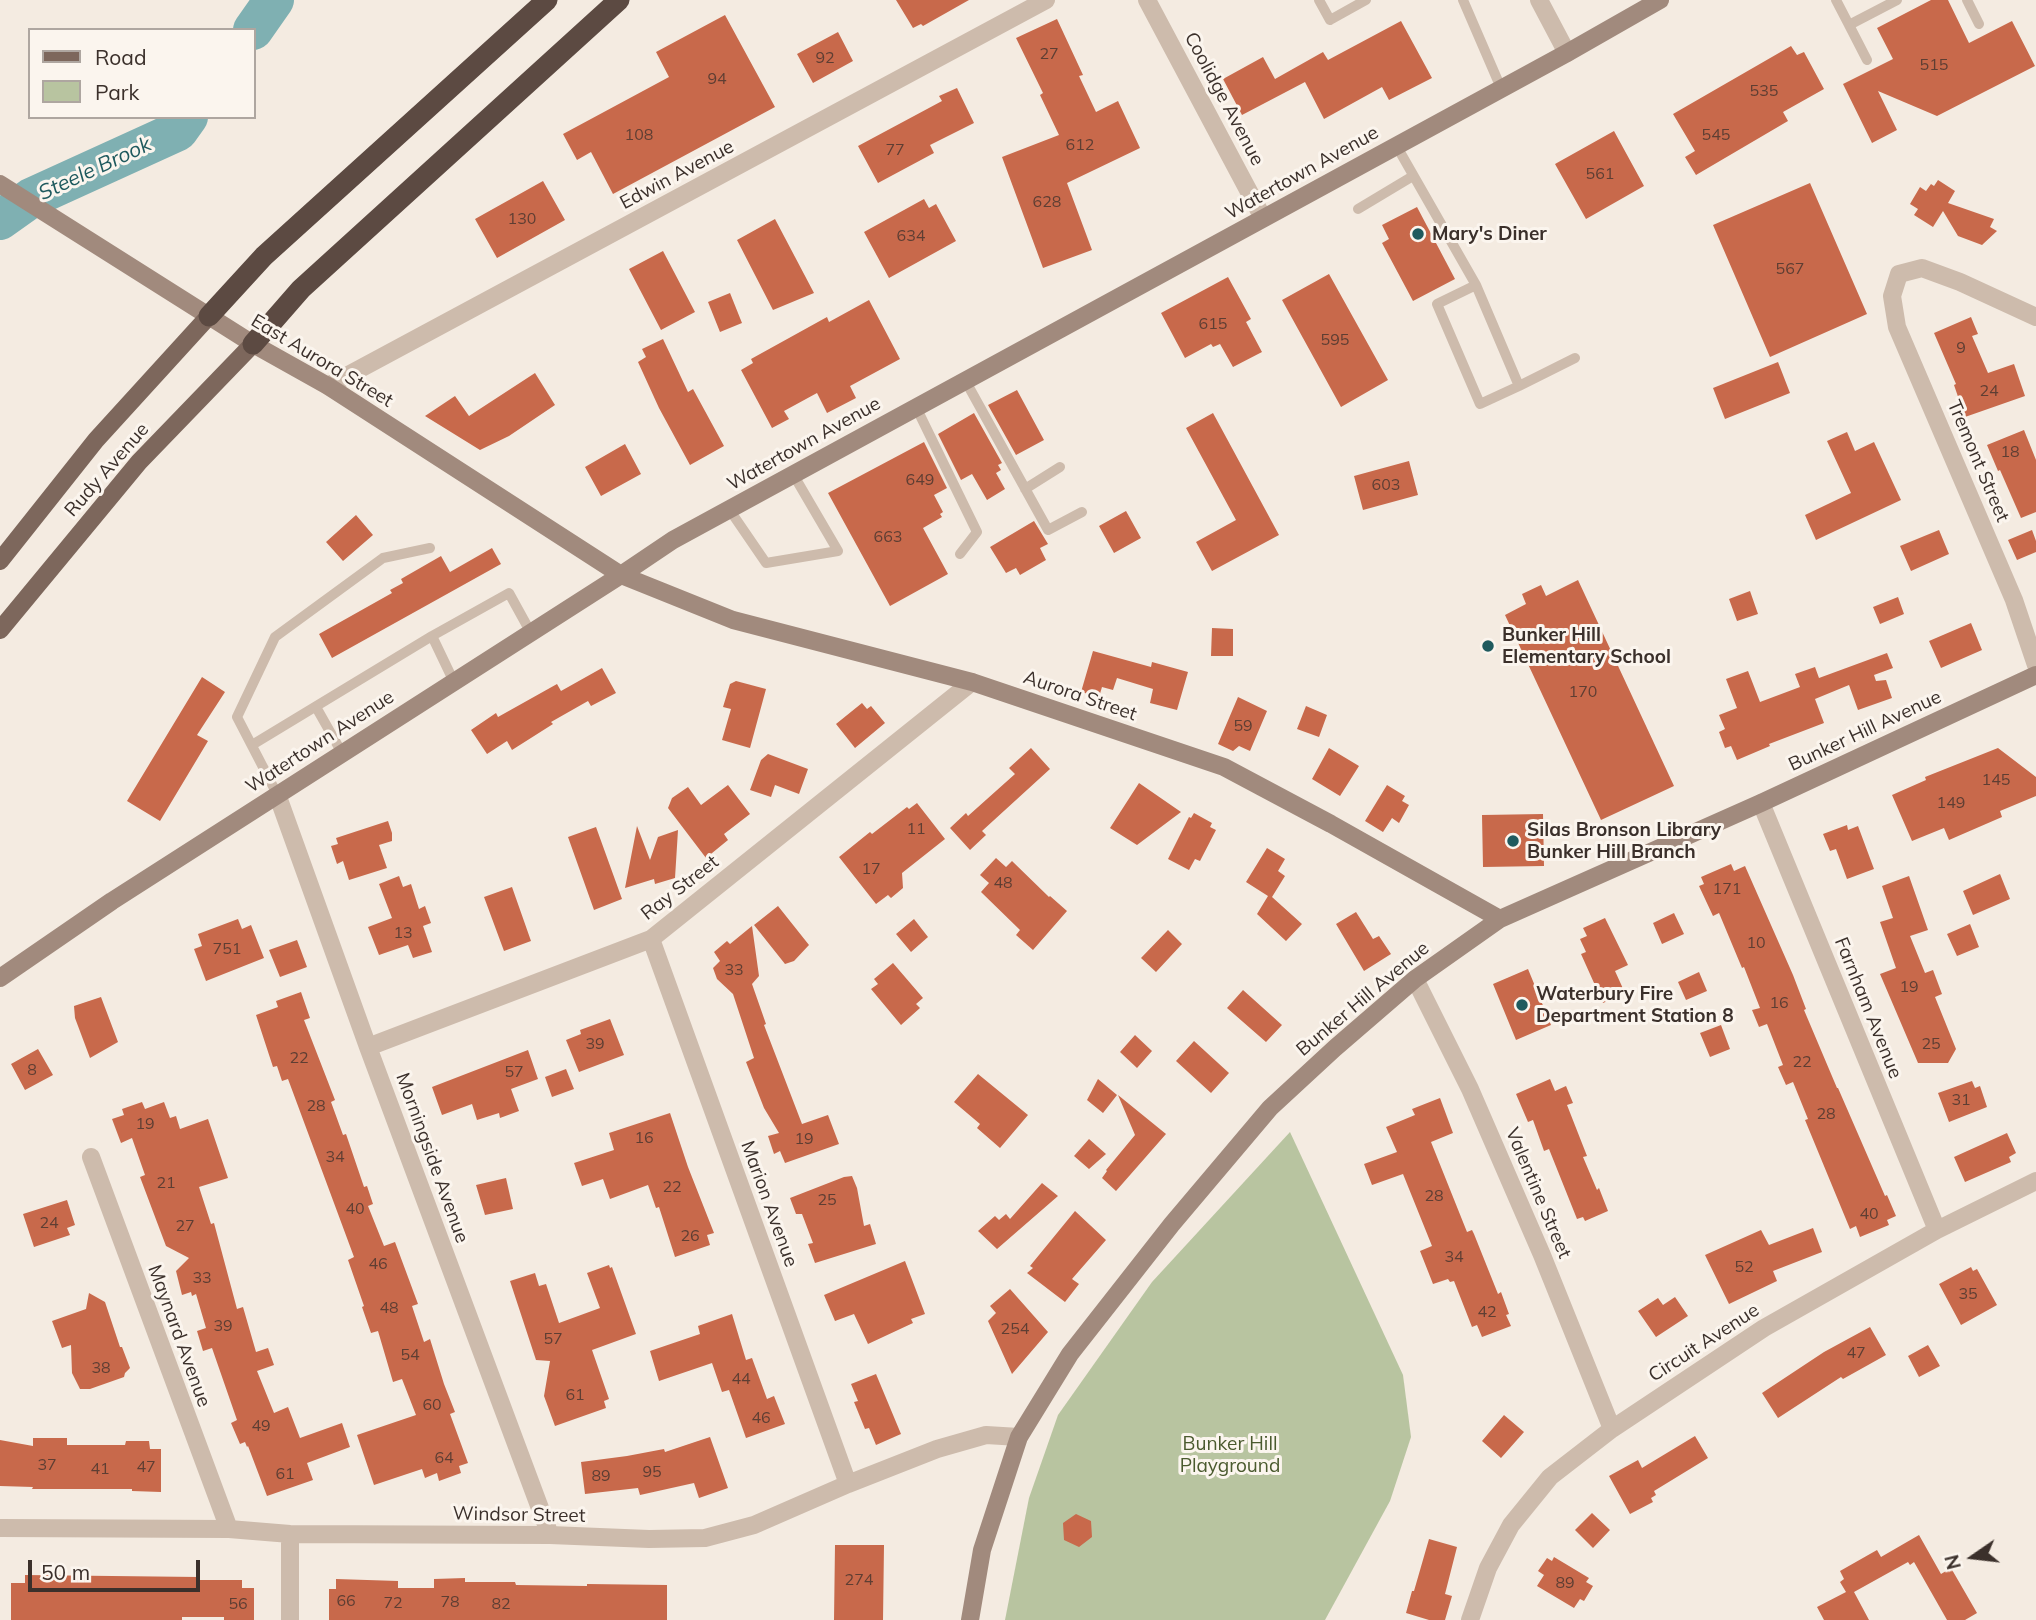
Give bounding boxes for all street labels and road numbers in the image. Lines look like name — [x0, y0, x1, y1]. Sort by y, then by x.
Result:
street label: Coolidge Avenue — [1179, 29, 1269, 169]
street label: Watertown Avenue — [1221, 121, 1383, 225]
street label: Edwin Avenue — [616, 135, 738, 215]
street label: East Aurora Street — [247, 310, 397, 412]
street label: Watertown Avenue — [723, 392, 885, 496]
street label: Tremont Street — [1942, 397, 2014, 525]
street label: Rudy Avenue — [60, 418, 154, 522]
street label: Aurora Street — [1020, 666, 1140, 726]
street label: Watertown Avenue — [242, 686, 398, 798]
street label: Bunker Hill Avenue — [1785, 686, 1945, 776]
street label: Ray Street — [637, 851, 723, 925]
street label: Farnham Avenue — [1829, 934, 1907, 1082]
street label: Bunker Hill Avenue — [1292, 937, 1434, 1061]
street label: Morningside Avenue — [391, 1070, 473, 1246]
street label: Valentine Street — [1500, 1124, 1576, 1262]
street label: Marion Avenue — [736, 1138, 802, 1270]
street label: Maynard Avenue — [143, 1262, 215, 1410]
street label: Circuit Avenue — [1645, 1299, 1763, 1387]
street label: Windsor Street — [452, 1502, 586, 1528]

